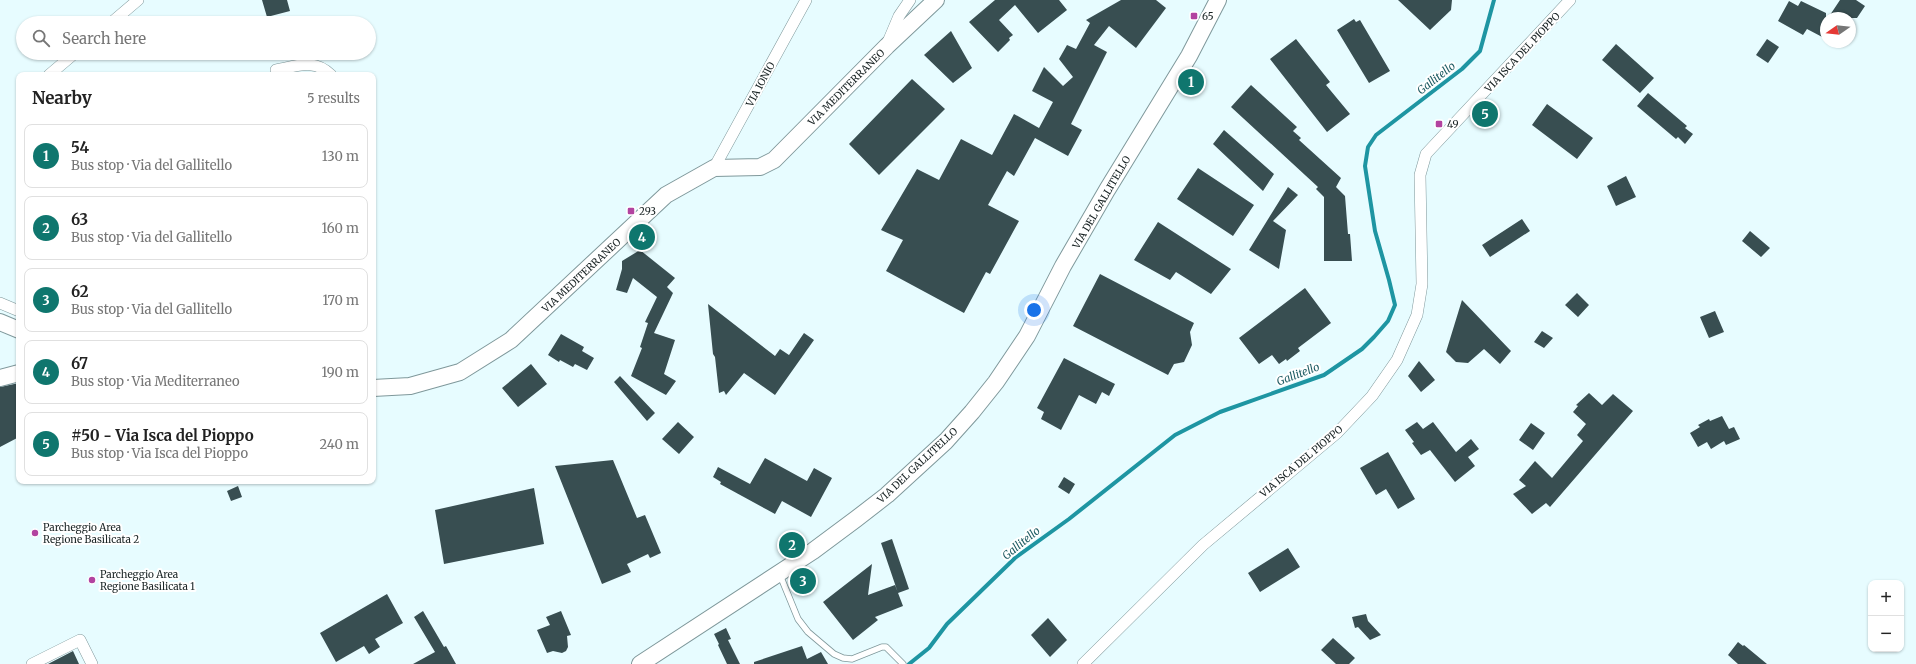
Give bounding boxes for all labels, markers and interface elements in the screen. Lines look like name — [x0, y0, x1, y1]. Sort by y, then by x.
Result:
place label: 65 — [1202, 10, 1214, 23]
street label: VIA ISCA DEL PIOPPO — [1481, 10, 1563, 96]
marker: 65 — [1189, 11, 1199, 21]
north arrow — [1820, 12, 1856, 48]
search box — [16, 16, 376, 60]
icon: search — [30, 27, 52, 49]
text: Search here — [62, 29, 146, 48]
street label: VIA MEDITERRANEO — [805, 46, 887, 129]
water label: Gallitello — [1414, 59, 1458, 97]
street label: VIA IONIO — [743, 60, 778, 110]
pin: 1 — [1178, 67, 1204, 97]
text: Nearby — [32, 87, 92, 109]
text: 5 results — [307, 90, 360, 107]
pin: 5 — [1472, 99, 1498, 129]
place label: 49 — [1447, 118, 1459, 131]
marker: 49 — [1434, 119, 1444, 129]
text: 54 — [71, 138, 89, 157]
text: 1 — [43, 148, 49, 165]
text: 130 m — [322, 148, 359, 165]
street label: VIA DEL GALLITELLO — [1069, 153, 1133, 252]
text: Bus stop · Via del Gallitello — [71, 157, 232, 174]
place label: 293 — [639, 205, 656, 218]
marker: 293 — [626, 206, 636, 216]
text: 63 — [71, 210, 88, 229]
text: 2 — [42, 220, 50, 237]
text: 160 m — [321, 220, 359, 237]
pin: 4 — [629, 222, 655, 252]
text: Bus stop · Via del Gallitello — [71, 229, 232, 246]
street label: VIA MEDITERRANEO — [538, 235, 624, 316]
text: 62 — [71, 282, 89, 301]
text: 3 — [42, 292, 50, 309]
text: 170 m — [322, 292, 359, 309]
your location — [1024, 300, 1044, 320]
text: Bus stop · Via del Gallitello — [71, 301, 232, 318]
text: 67 — [71, 354, 88, 373]
water label: Gallitello — [1275, 359, 1321, 389]
text: 4 — [42, 364, 50, 381]
text: 190 m — [322, 364, 359, 381]
text: Bus stop · Via Mediterraneo — [71, 373, 240, 390]
street label: VIA ISCA DEL PIOPPO — [1256, 423, 1346, 501]
street label: VIA DEL GALLITELLO — [874, 425, 960, 507]
text: #50 - Via Isca del Pioppo — [71, 426, 254, 445]
text: 5 — [42, 436, 50, 453]
text: 240 m — [319, 436, 359, 453]
text: Bus stop · Via Isca del Pioppo — [71, 445, 248, 462]
place label: Parcheggio Area Regione Basilicata 2 — [43, 521, 139, 546]
water label: Gallitello — [999, 524, 1043, 562]
marker: Parcheggio Area Regione Basilicata 2 — [30, 528, 40, 538]
pin: 2 — [779, 530, 805, 560]
pin: 3 — [790, 566, 816, 596]
place label: Parcheggio Area Regione Basilicata 1 — [100, 568, 195, 593]
marker: Parcheggio Area Regione Basilicata 1 — [87, 575, 97, 585]
map controls — [1868, 580, 1904, 652]
button: + — [1868, 580, 1904, 616]
button: − — [1868, 616, 1904, 652]

